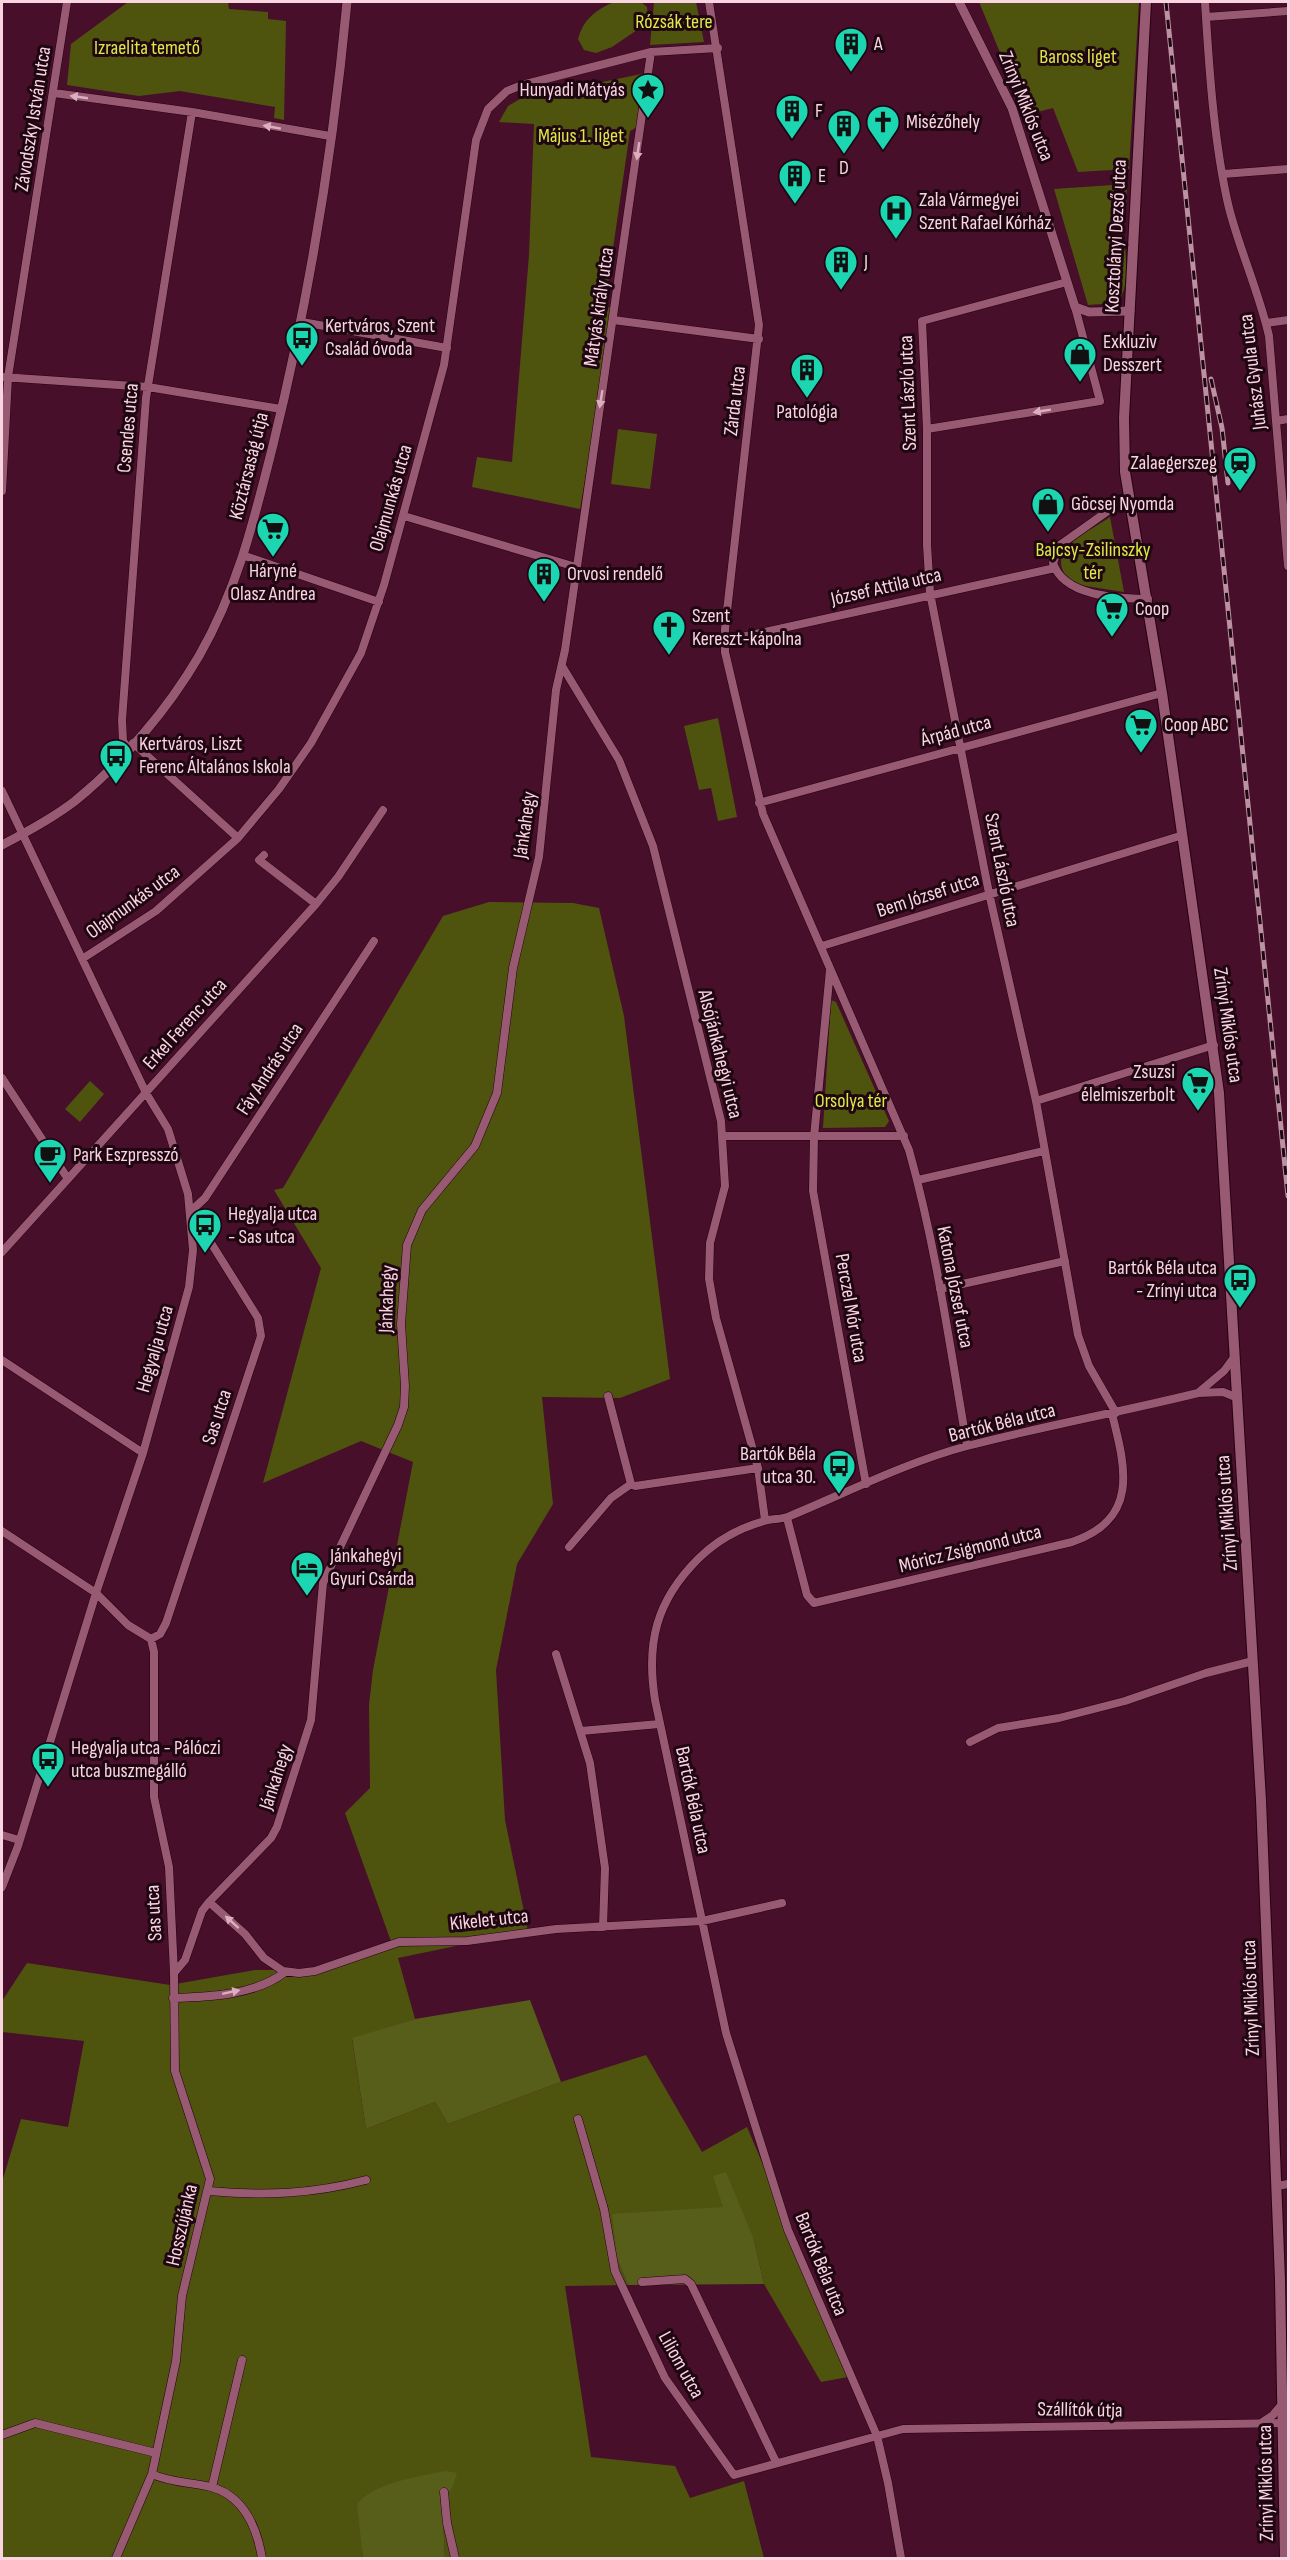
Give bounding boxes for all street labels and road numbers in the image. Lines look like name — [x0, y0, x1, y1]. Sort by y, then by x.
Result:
street label: Závodszky István utca — [10, 45, 56, 193]
street label: Zrínyi Miklós utca — [993, 48, 1059, 164]
street label: Kosztolányi Dezső utca — [1100, 159, 1132, 313]
street label: Mátyás király utca — [579, 246, 619, 368]
street label: Juhász Gyula utca — [1234, 313, 1272, 432]
street label: Szent László utca — [894, 335, 922, 451]
street label: Zárda utca — [719, 365, 751, 437]
street label: Csendes utca — [112, 382, 144, 474]
street label: Köztársaság útja — [224, 410, 274, 522]
street label: Olajmunkás utca — [364, 442, 418, 554]
street label: József Attila utca — [828, 563, 943, 612]
street label: Árpád utca — [917, 710, 994, 752]
street label: Jánkahegy — [508, 790, 542, 861]
street label: Szent László utca — [979, 811, 1025, 929]
street label: Olajmunkás utca — [81, 860, 185, 944]
street label: Bem József utca — [874, 867, 982, 923]
street label: Zrínyi Miklós utca — [1208, 966, 1248, 1084]
street label: Erkel Ferenc utca — [138, 973, 232, 1075]
street label: Alsójánkahegyi utca — [692, 986, 748, 1121]
street label: Fáy András utca — [231, 1019, 309, 1119]
street label: Katona József utca — [931, 1224, 979, 1350]
street label: Perczel Mór utca — [830, 1252, 872, 1364]
street label: Jánkahegy — [374, 1264, 400, 1334]
street label: Hegyalja utca — [131, 1303, 179, 1395]
street label: Sas utca — [197, 1386, 237, 1448]
street label: Bartók Béla utca — [946, 1398, 1058, 1448]
street label: Zrínyi Miklós utca — [1211, 1454, 1243, 1572]
street label: Móricz Zsigmond utca — [896, 1520, 1044, 1578]
street label: Jánkahegy — [254, 1741, 298, 1814]
street label: Bartók Béla utca — [670, 1744, 716, 1856]
street label: Sas utca — [141, 1884, 167, 1942]
street label: Kikelet utca — [449, 1904, 529, 1936]
street label: Zrínyi Miklós utca — [1237, 1940, 1265, 2056]
street label: Hosszújánka — [161, 2182, 203, 2268]
street label: Bartók Béla utca — [789, 2209, 853, 2319]
street label: Liliom utca — [653, 2327, 709, 2403]
street label: Szállítók útja — [1037, 2397, 1123, 2423]
street label: Zrínyi Miklós utca — [1253, 2425, 1279, 2541]

